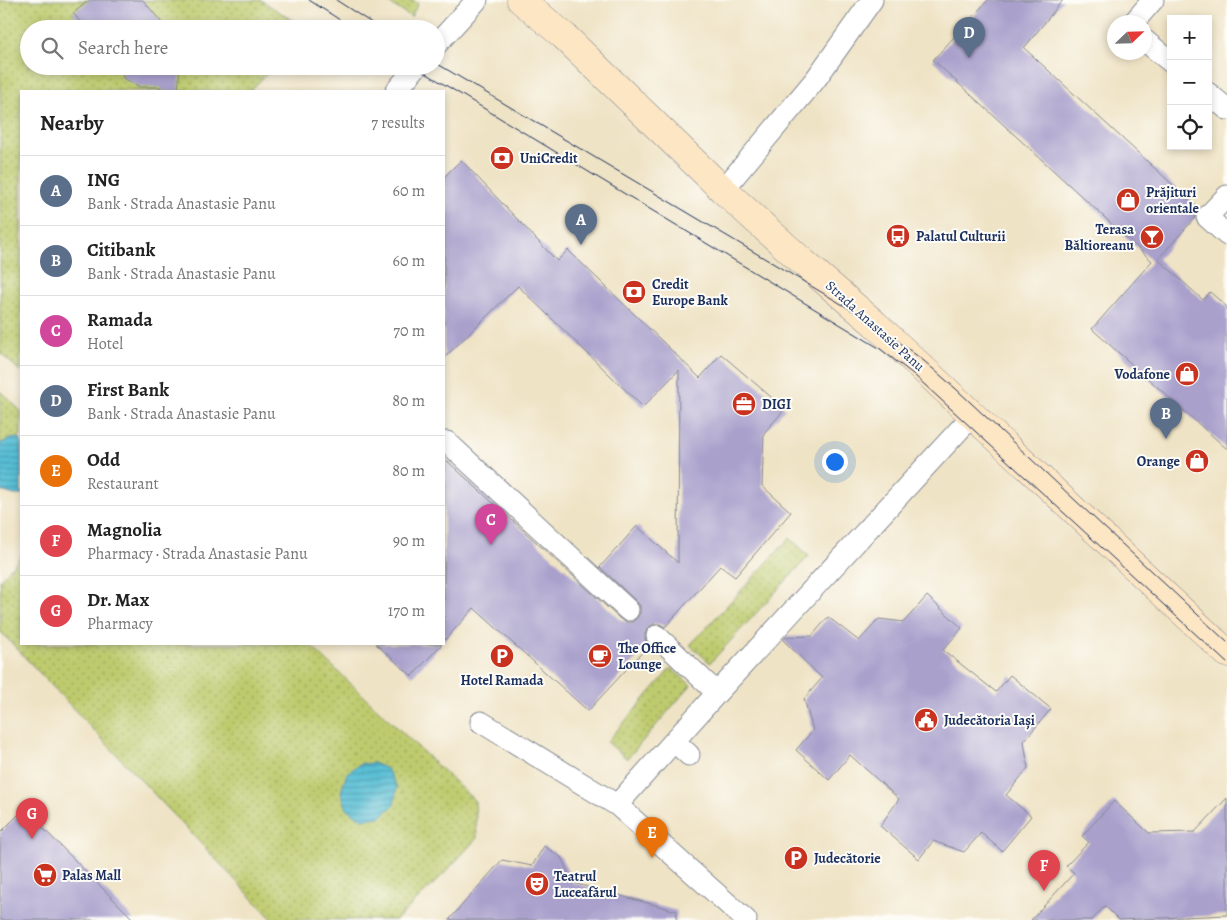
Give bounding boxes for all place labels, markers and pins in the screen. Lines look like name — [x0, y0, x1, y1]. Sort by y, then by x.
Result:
pin: D — [953, 17, 985, 58]
bank icon: UniCredit — [489, 145, 515, 171]
place label: UniCredit — [520, 149, 578, 168]
place label: Prăjituri orientale — [1146, 183, 1199, 218]
shop icon: Prăjituri orientale — [1115, 187, 1141, 213]
pin: A — [565, 204, 597, 245]
place label: Terasa Băltioreanu — [1065, 220, 1134, 255]
bus stop icon: Palatul Culturii — [885, 223, 911, 249]
bar icon: Terasa Băltioreanu — [1139, 224, 1165, 250]
place label: Palatul Culturii — [916, 227, 1006, 246]
place label: Credit Europe Bank — [652, 275, 728, 310]
bank icon: Credit Europe Bank — [621, 279, 647, 305]
shop icon: Vodafone — [1174, 361, 1200, 387]
place label: Vodafone — [1114, 365, 1171, 384]
office icon: DIGI — [731, 391, 757, 417]
place label: DIGI — [762, 395, 791, 414]
pin: B — [1150, 398, 1182, 439]
shop icon: Orange — [1184, 448, 1210, 474]
place label: Orange — [1137, 452, 1181, 471]
pin: C — [475, 504, 507, 545]
place label: The Office Lounge — [618, 639, 677, 674]
parking icon: Hotel Ramada — [489, 643, 515, 669]
cafe icon: The Office Lounge — [587, 643, 613, 669]
place label: Hotel Ramada — [461, 671, 544, 690]
public building icon: Judecătoria Iași — [913, 707, 939, 733]
place label: Judecătoria Iași — [944, 711, 1035, 730]
pin: G — [16, 798, 48, 839]
pin: E — [636, 817, 668, 858]
parking icon: Judecătorie — [783, 845, 809, 871]
place label: Judecătorie — [814, 849, 881, 868]
pin: F — [1028, 850, 1060, 891]
supermarket icon: Palas Mall — [32, 862, 58, 888]
place label: Palas Mall — [62, 866, 121, 885]
place label: Teatrul Luceafărul — [554, 867, 617, 902]
theatre icon: Teatrul Luceafărul — [524, 871, 550, 897]

